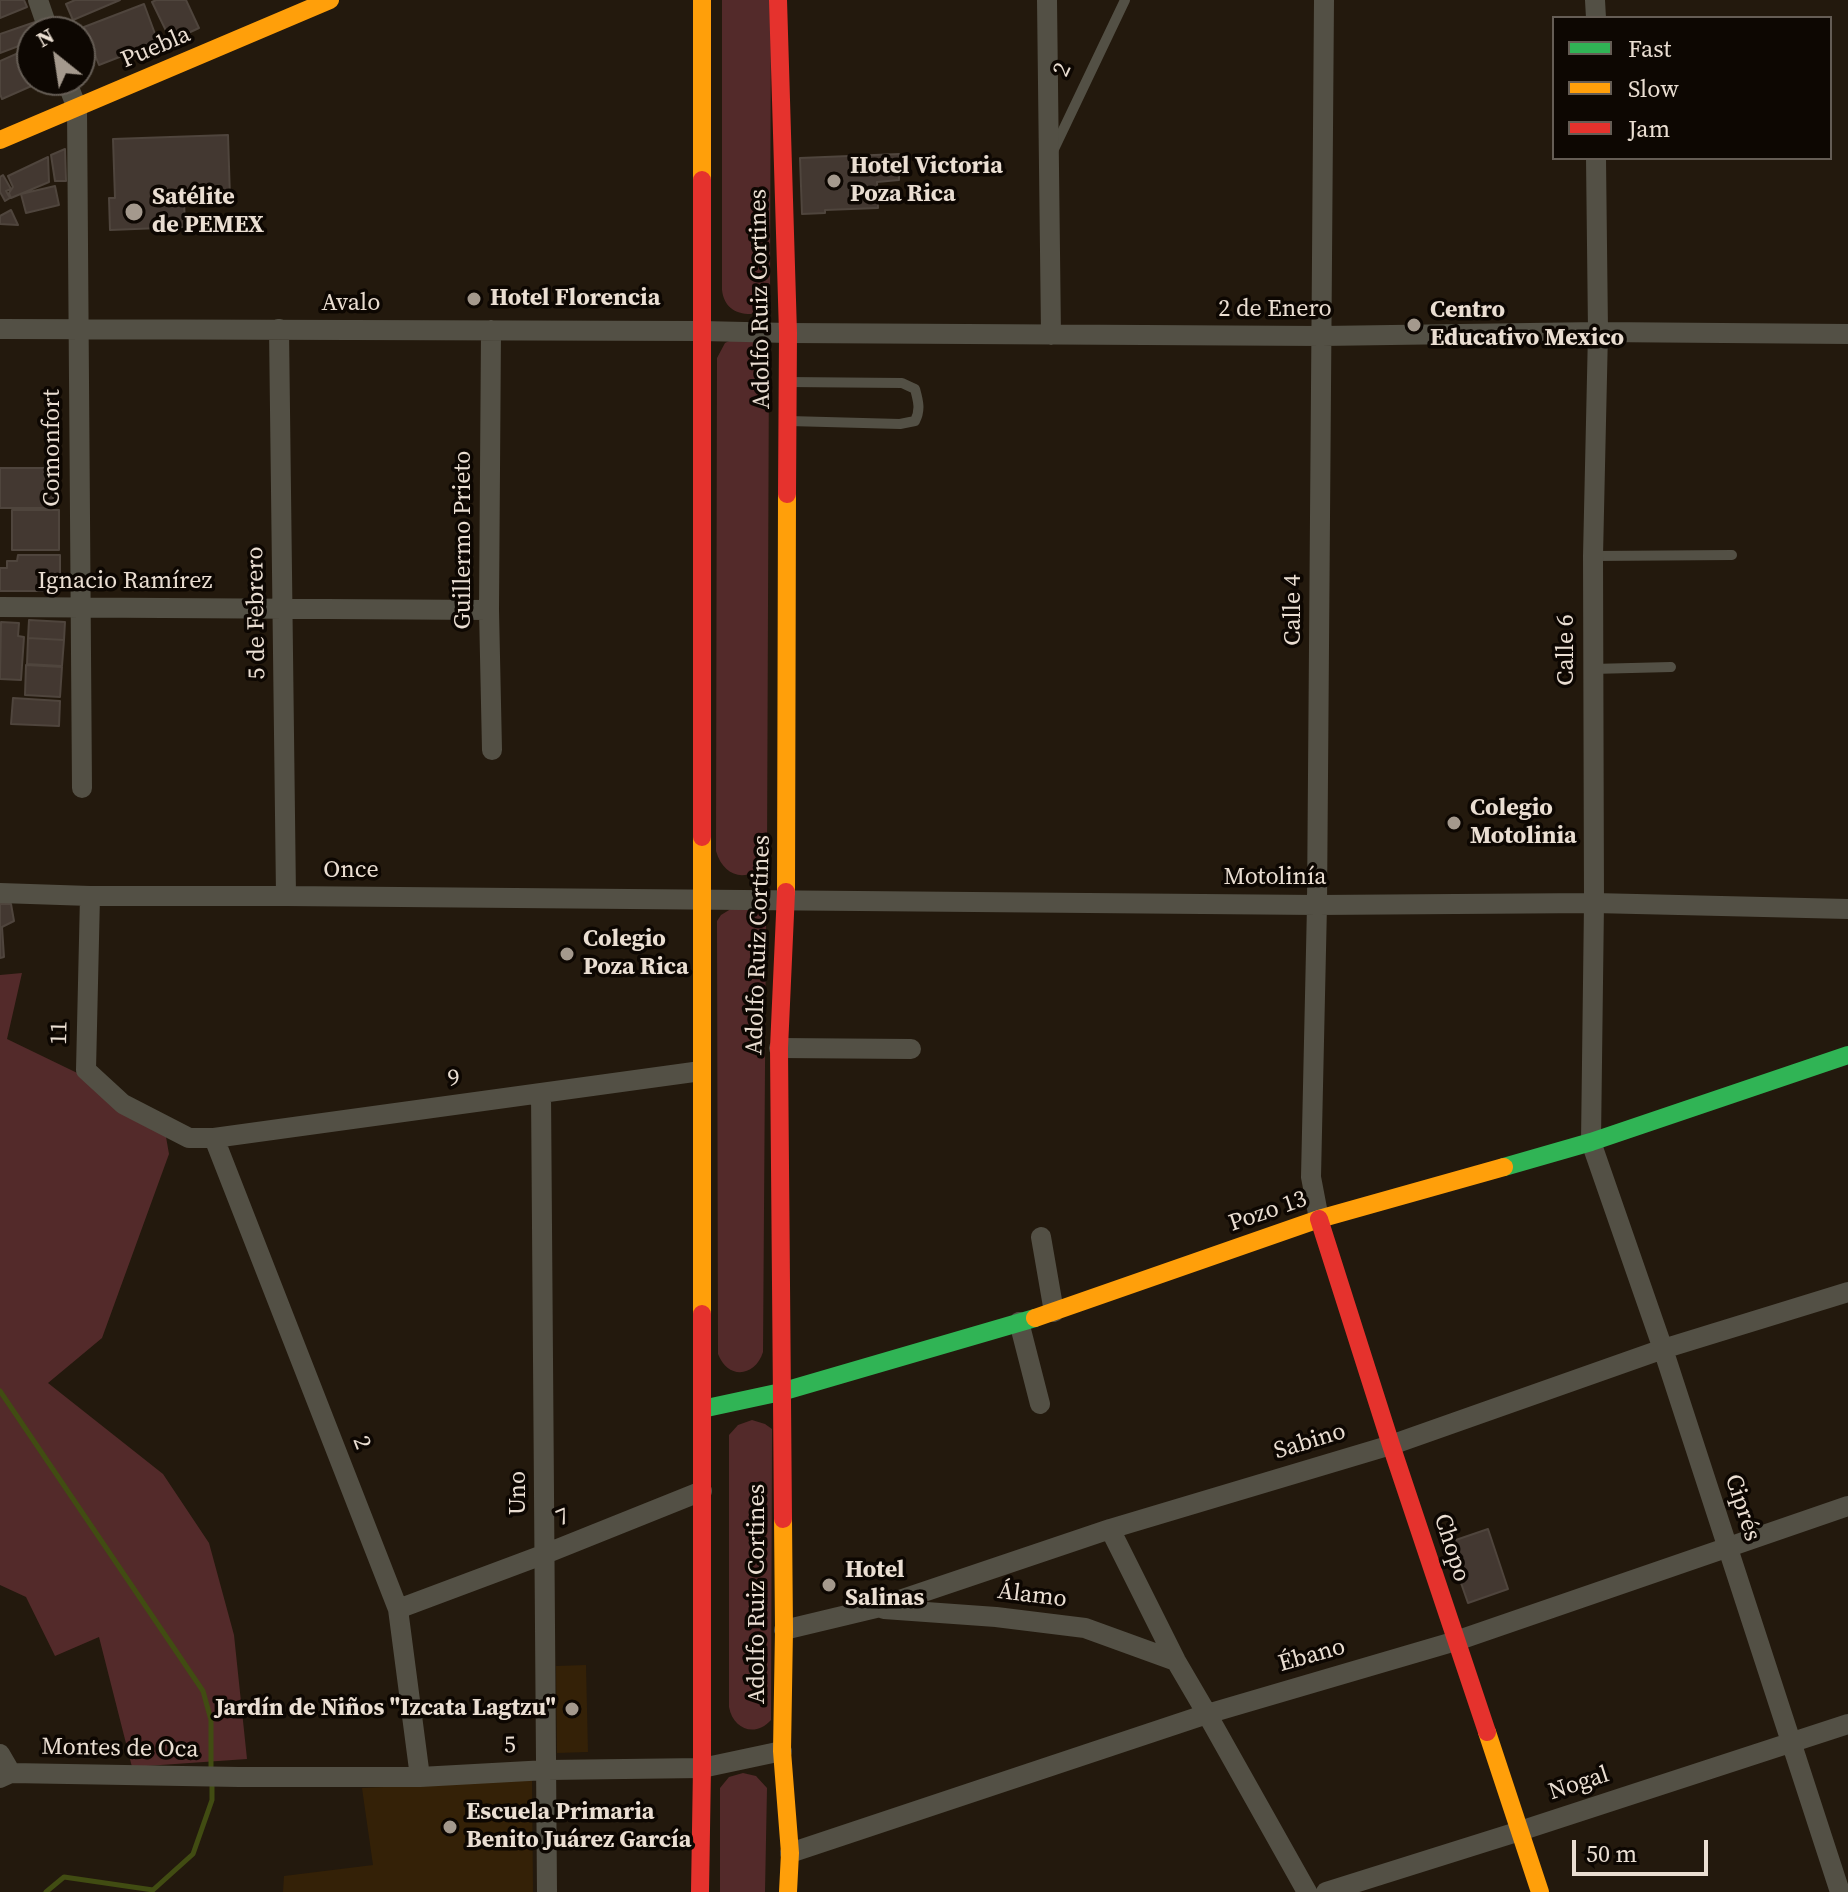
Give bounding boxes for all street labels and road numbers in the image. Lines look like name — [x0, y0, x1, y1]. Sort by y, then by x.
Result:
street label: Puebla — [117, 21, 195, 75]
street label: 2 — [1047, 58, 1079, 82]
street label: Adolfo Ruiz Cortines — [745, 189, 777, 409]
street label: Avalo — [322, 290, 380, 318]
street label: 2 de Enero — [1218, 296, 1332, 324]
street label: Comonfort — [39, 389, 67, 507]
street label: Guillermo Prieto — [450, 450, 478, 630]
street label: 5 de Febrero — [241, 546, 273, 680]
street label: Ignacio Ramírez — [38, 568, 212, 596]
street label: Calle 4 — [1280, 574, 1308, 646]
street label: Calle 6 — [1553, 614, 1581, 686]
street label: Adolfo Ruiz Cortines — [741, 834, 777, 1056]
street label: Once — [323, 857, 379, 885]
street label: Motolinía — [1223, 864, 1327, 892]
street label: 11 — [45, 1021, 75, 1045]
street label: 9 — [446, 1064, 462, 1094]
street label: Pozo 13 — [1225, 1185, 1311, 1239]
street label: Sabino — [1271, 1418, 1349, 1466]
street label: 2 — [345, 1432, 377, 1454]
street label: Uno — [505, 1471, 533, 1515]
street label: Ciprés — [1718, 1471, 1766, 1545]
street label: Adolfo Ruiz Cortines — [744, 1484, 772, 1704]
street label: 7 — [552, 1502, 574, 1534]
street label: Chopo — [1427, 1510, 1475, 1586]
street label: Álamo — [996, 1577, 1068, 1615]
street label: Ébano — [1275, 1633, 1349, 1679]
street label: 5 — [503, 1731, 517, 1761]
street label: Montes de Oca — [41, 1733, 199, 1765]
street label: Nogal — [1545, 1761, 1613, 1807]

